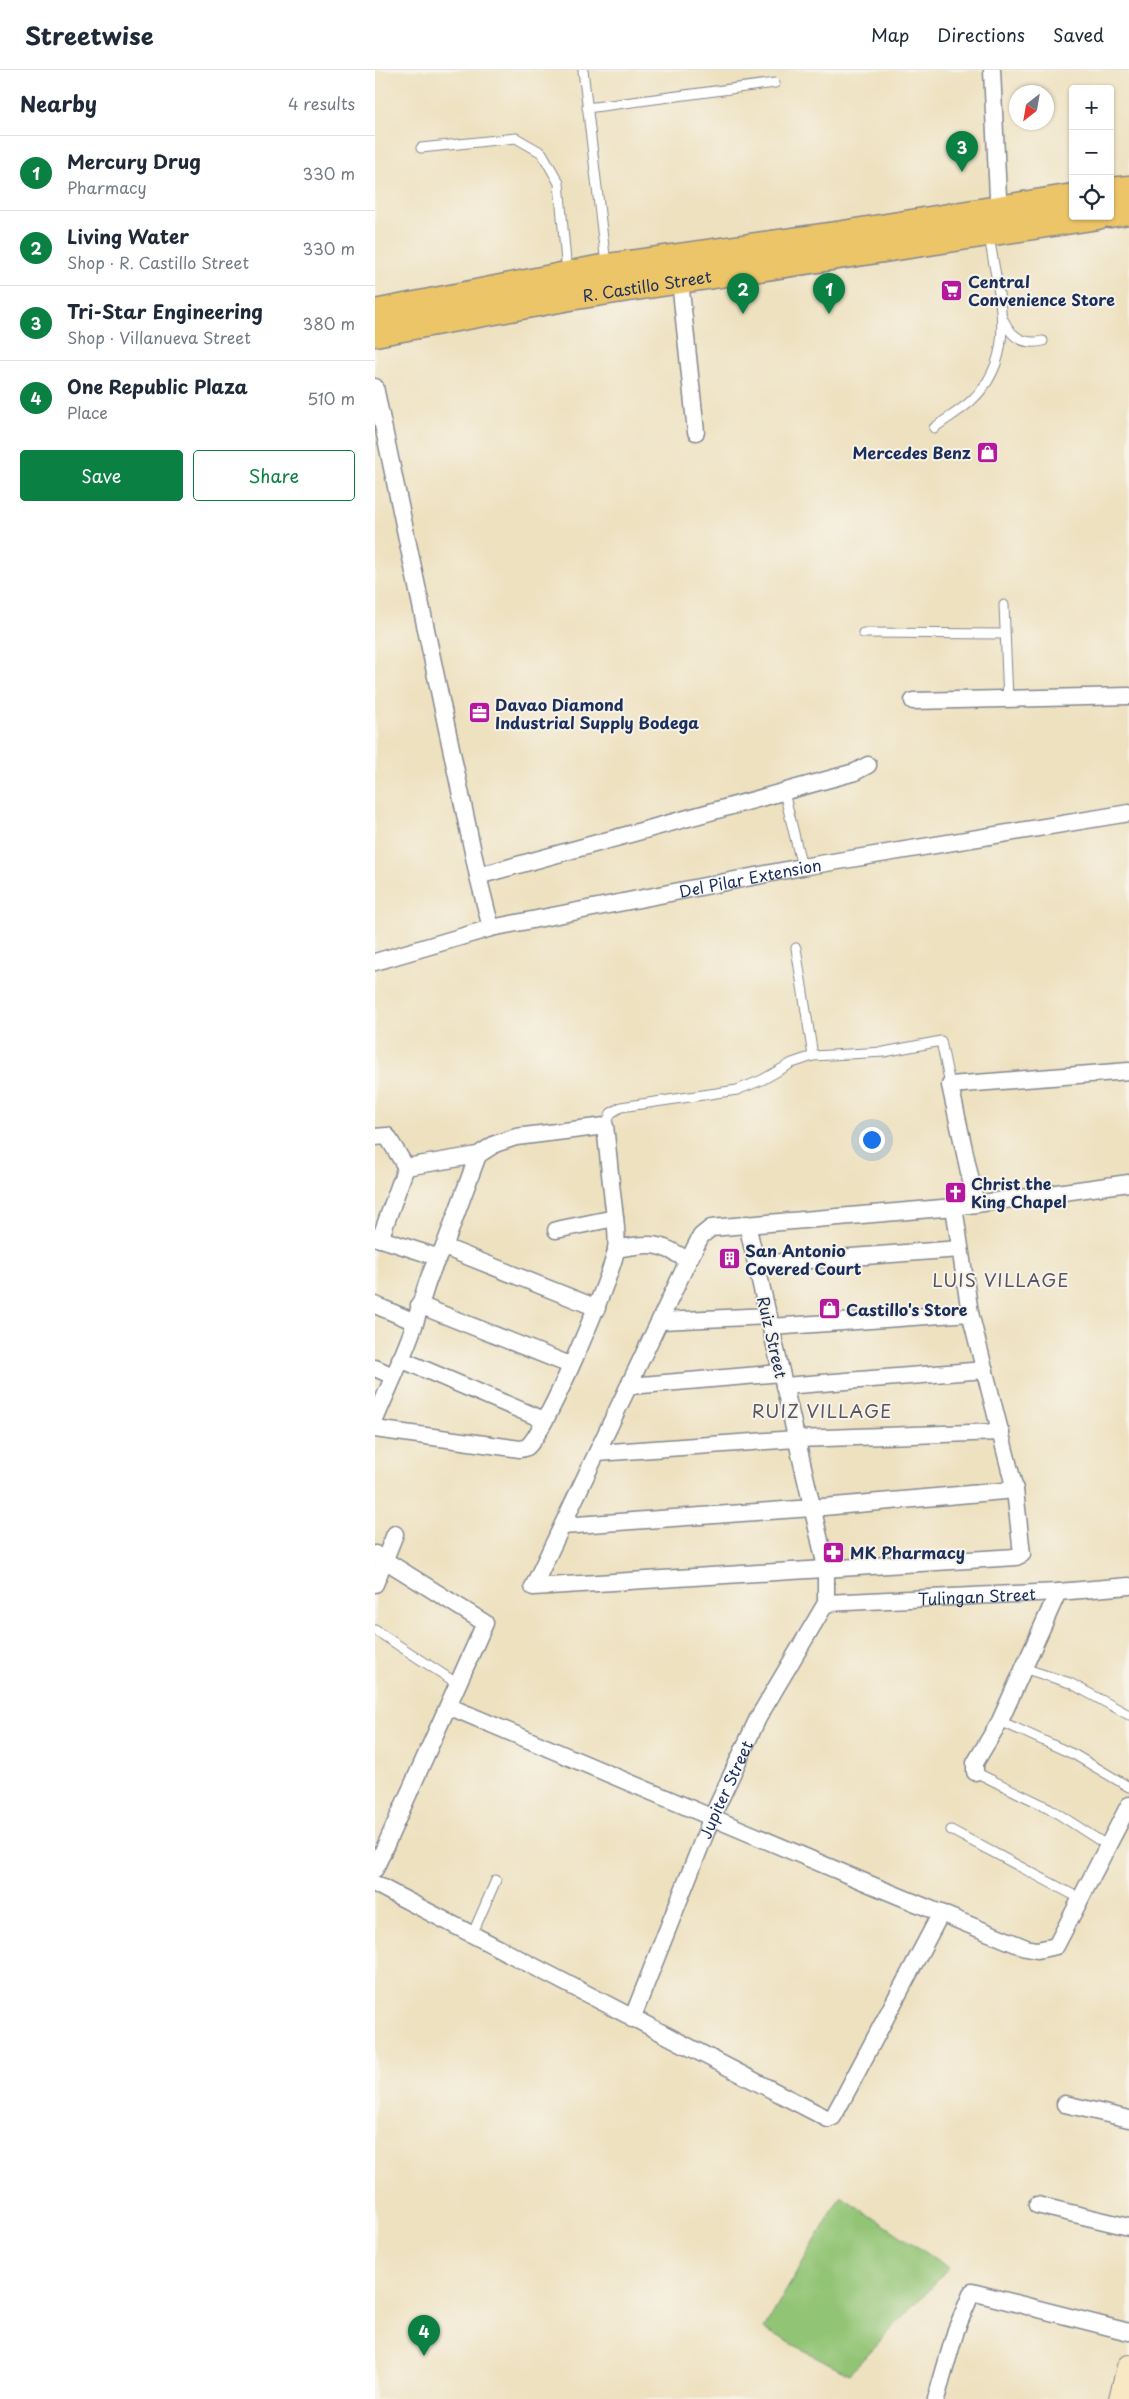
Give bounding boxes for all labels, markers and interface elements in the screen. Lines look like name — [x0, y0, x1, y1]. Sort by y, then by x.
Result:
text: Streetwise — [25, 17, 154, 53]
text: Map — [871, 21, 909, 48]
text: Directions — [937, 21, 1025, 48]
text: Saved — [1053, 21, 1104, 48]
north arrow — [1009, 85, 1054, 130]
map controls — [1069, 85, 1114, 220]
button: + — [1069, 85, 1114, 130]
text: Nearby — [20, 87, 97, 119]
text: 4 results — [288, 91, 355, 115]
button: − — [1069, 130, 1114, 175]
pin: 3 — [946, 131, 978, 172]
text: Mercury Drug — [67, 147, 201, 175]
text: 1 — [32, 161, 40, 185]
text: 330 m — [302, 161, 355, 185]
text: Pharmacy — [67, 175, 147, 199]
button: locate — [1069, 175, 1114, 220]
text: Living Water — [67, 222, 189, 250]
text: 2 — [30, 236, 42, 260]
text: 330 m — [302, 236, 355, 260]
text: Shop · R. Castillo Street — [67, 250, 249, 274]
street label: R. Castillo Street — [581, 263, 713, 307]
place label: Central Convenience Store — [968, 269, 1115, 311]
pin: 2 — [727, 273, 759, 314]
pin: 1 — [813, 273, 845, 314]
supermarket icon: Central Convenience Store — [940, 278, 964, 302]
text: Tri-Star Engineering — [67, 297, 263, 325]
text: 3 — [31, 311, 41, 335]
text: 380 m — [303, 311, 355, 335]
text: Shop · Villanueva Street — [67, 325, 251, 349]
text: One Republic Plaza — [67, 372, 248, 400]
text: 4 — [31, 386, 41, 410]
text: 510 m — [307, 386, 355, 410]
text: Place — [67, 400, 108, 424]
place label: Mercedes Benz — [853, 440, 971, 464]
shop icon: Mercedes Benz — [975, 440, 999, 464]
button: Save — [20, 450, 183, 501]
button: Share — [193, 450, 355, 501]
place label: Davao Diamond Industrial Supply Bodega — [495, 692, 699, 734]
office icon: Davao Diamond Industrial Supply Bodega — [467, 701, 491, 725]
street label: Del Pilar Extension — [677, 852, 823, 903]
your location — [859, 1127, 885, 1153]
place label: Christ the King Chapel — [971, 1171, 1067, 1213]
church icon: Christ the King Chapel — [943, 1180, 967, 1204]
place label: San Antonio Covered Court — [745, 1238, 862, 1280]
building icon: San Antonio Covered Court — [717, 1247, 741, 1271]
district label: LUIS VILLAGE — [932, 1266, 1070, 1293]
street label: Ruiz Street — [752, 1294, 794, 1381]
shop icon: Castillo's Store — [818, 1297, 842, 1321]
place label: Castillo's Store — [846, 1297, 968, 1321]
district label: RUIZ VILLAGE — [752, 1397, 892, 1424]
pharmacy icon: MK Pharmacy — [822, 1540, 846, 1564]
place label: MK Pharmacy — [850, 1540, 965, 1564]
street label: Tulingan Street — [917, 1581, 1037, 1611]
street label: Jupiter Street — [693, 1736, 758, 1842]
pin: 4 — [408, 2315, 440, 2356]

